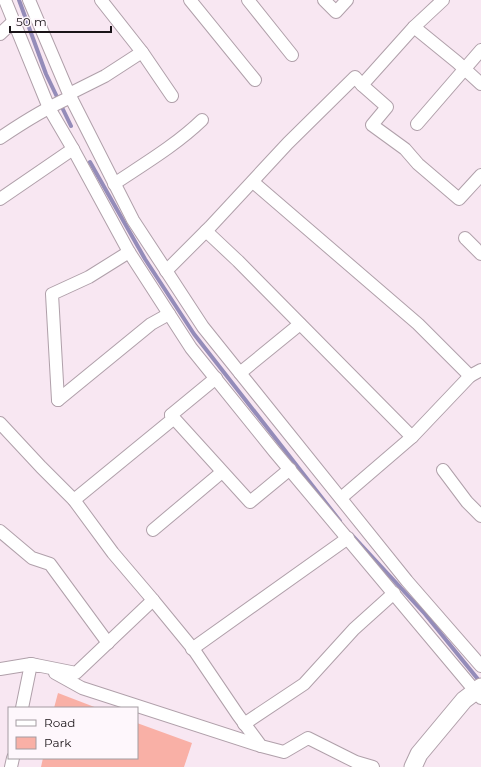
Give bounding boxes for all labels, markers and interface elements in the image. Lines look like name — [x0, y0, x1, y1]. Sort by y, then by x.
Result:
scale bar — [10, 8, 111, 34]
text: 50 m — [16, 14, 47, 29]
legend — [8, 707, 138, 759]
text: Road — [44, 715, 75, 730]
text: Park — [44, 735, 72, 750]

